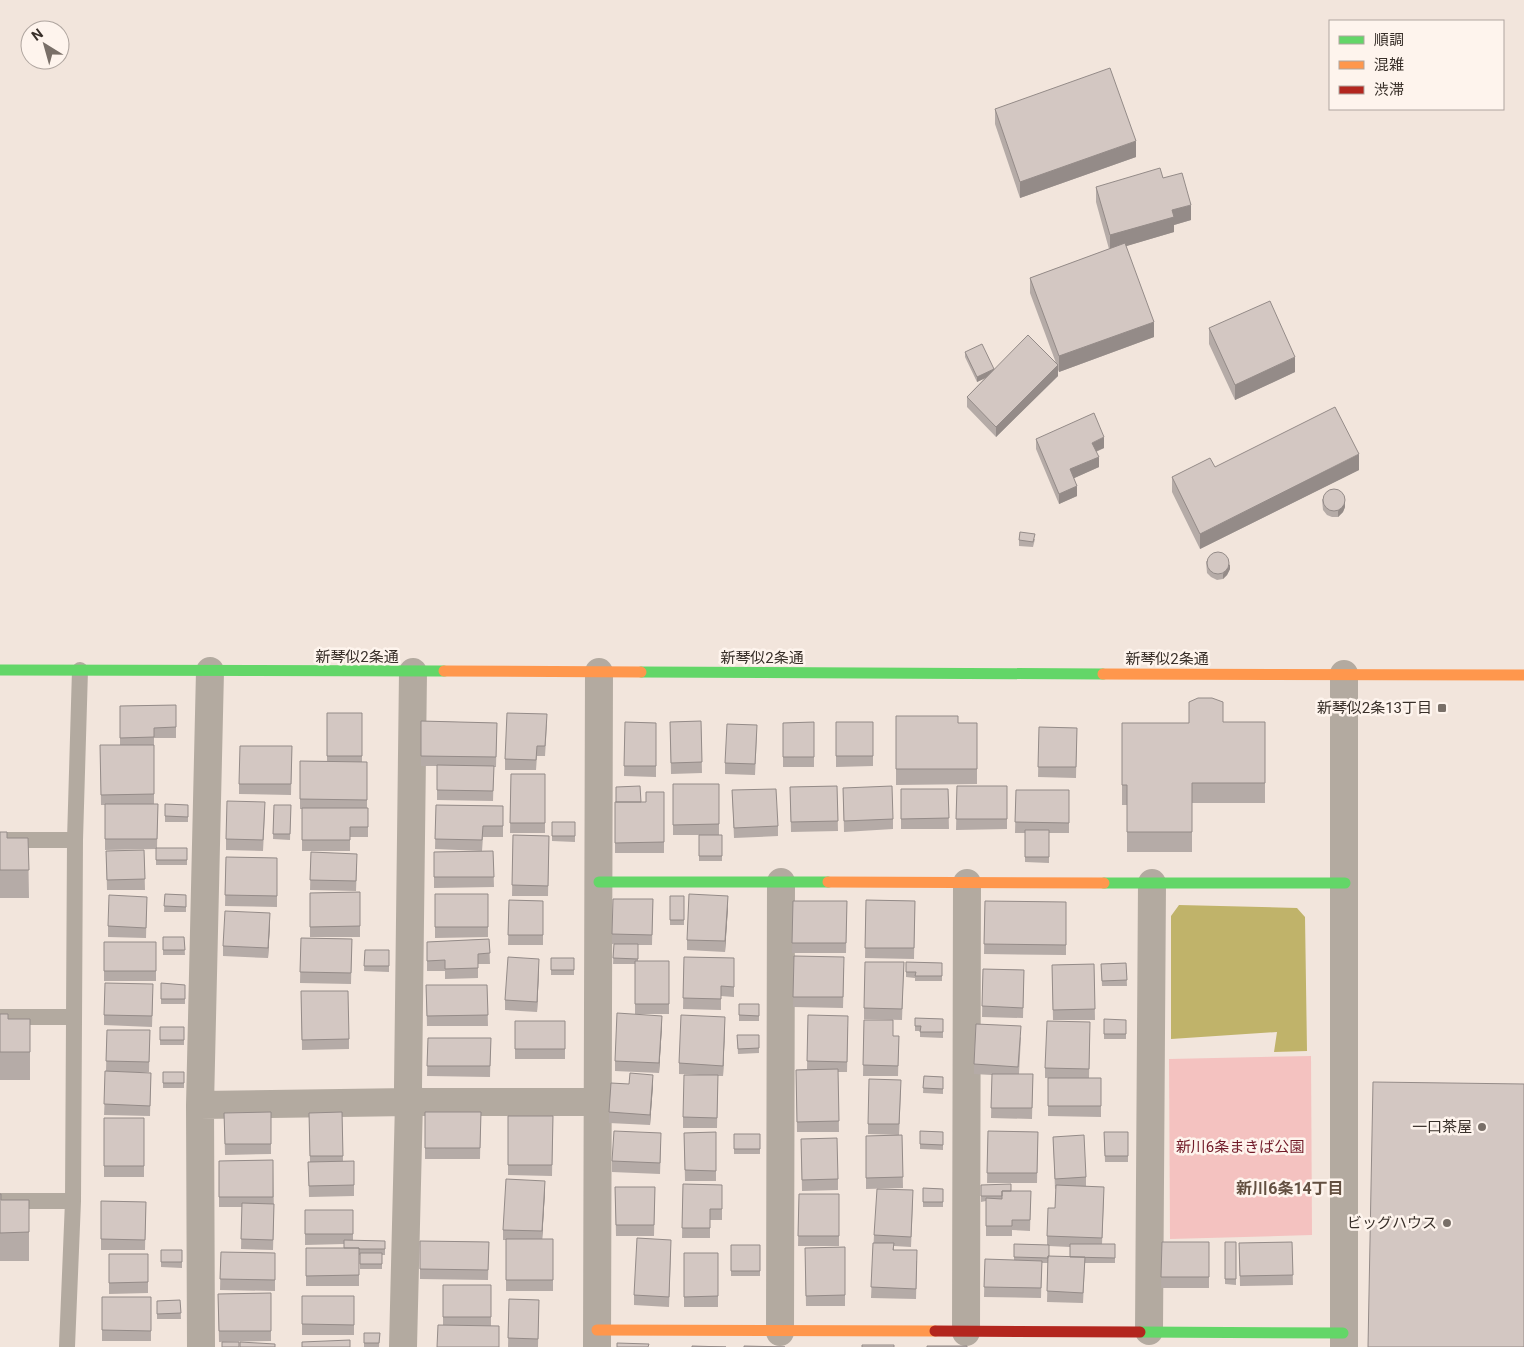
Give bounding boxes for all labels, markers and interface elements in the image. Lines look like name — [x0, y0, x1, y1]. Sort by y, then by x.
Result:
north arrow — [20, 20, 70, 70]
legend — [1329, 20, 1504, 110]
text: N — [28, 25, 46, 44]
text: 順調 — [1374, 31, 1404, 49]
text: 混雑 — [1374, 56, 1404, 74]
text: 渋滞 — [1374, 81, 1404, 99]
street label: 新琴似2条通 — [315, 648, 399, 666]
street label: 新琴似2条通 — [720, 649, 804, 667]
street label: 新琴似2条通 — [1125, 650, 1209, 668]
place label: 新琴似2条13丁目 — [1317, 699, 1432, 717]
marker: 新琴似2条13丁目 — [1436, 702, 1448, 714]
place label: 一口茶屋 — [1412, 1118, 1472, 1136]
marker: 一口茶屋 — [1476, 1121, 1488, 1133]
park label: 新川6条まきば公園 — [1176, 1138, 1304, 1156]
district label: 新川6条14丁目 — [1236, 1179, 1344, 1198]
place label: ビッグハウス — [1347, 1214, 1437, 1232]
marker: ビッグハウス — [1441, 1217, 1453, 1229]

